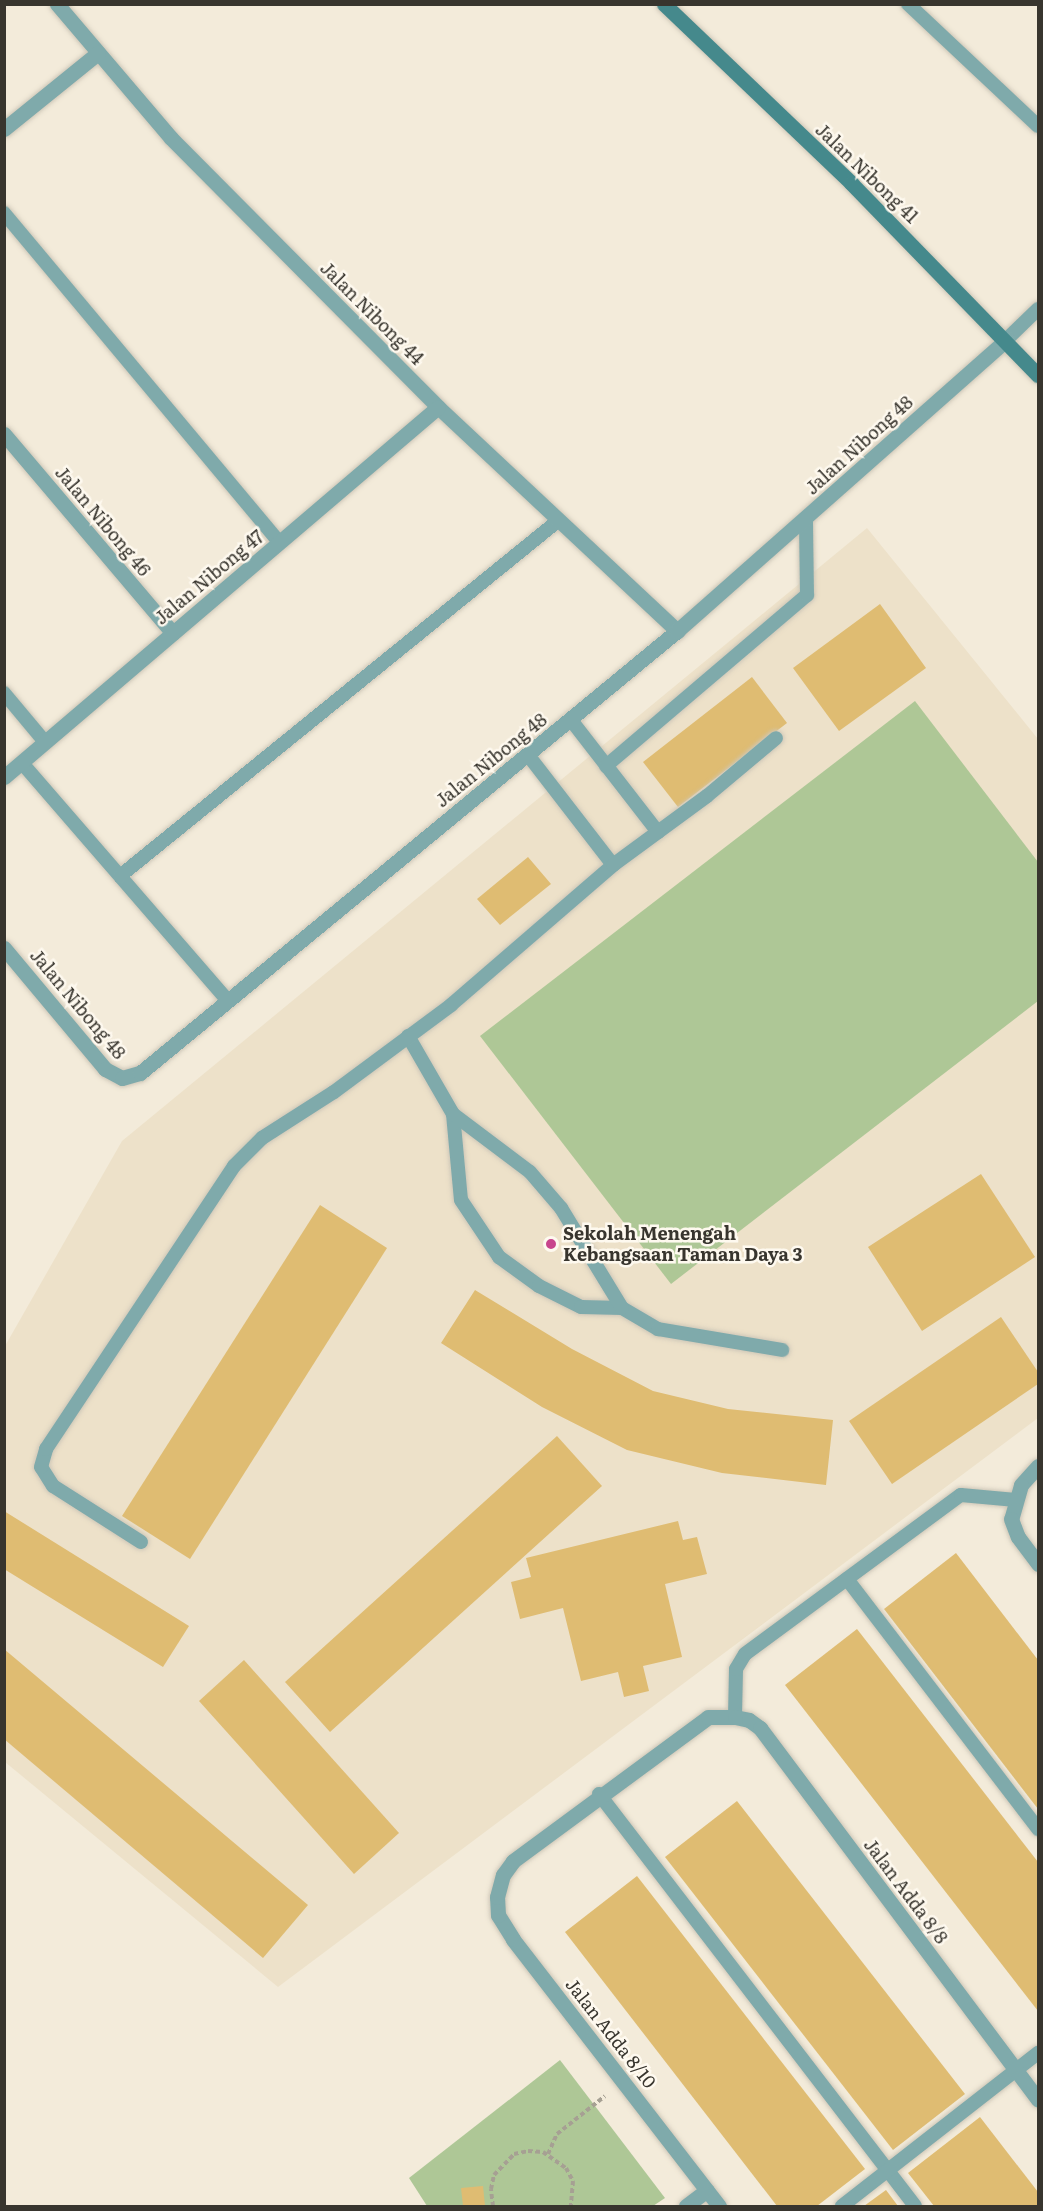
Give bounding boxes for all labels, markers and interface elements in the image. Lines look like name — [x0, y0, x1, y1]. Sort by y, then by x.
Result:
street label: Jalan Nibong 41 — [811, 119, 923, 227]
street label: Jalan Nibong 44 — [316, 257, 428, 369]
street label: Jalan Nibong 48 — [801, 391, 917, 499]
street label: Jalan Nibong 46 — [51, 462, 155, 580]
street label: Jalan Nibong 47 — [150, 525, 268, 629]
street label: Jalan Nibong 48 — [431, 709, 551, 811]
street label: Jalan Nibong 48 — [26, 945, 130, 1063]
place label: Sekolah Menengah Kebangsaan Taman Daya 3 — [563, 1223, 802, 1266]
marker: Sekolah Menengah Kebangsaan Taman Daya 3 — [544, 1237, 558, 1251]
street label: Jalan Adda 8/8 — [859, 1834, 953, 1948]
street label: Jalan Adda 8/10 — [561, 1974, 661, 2092]

